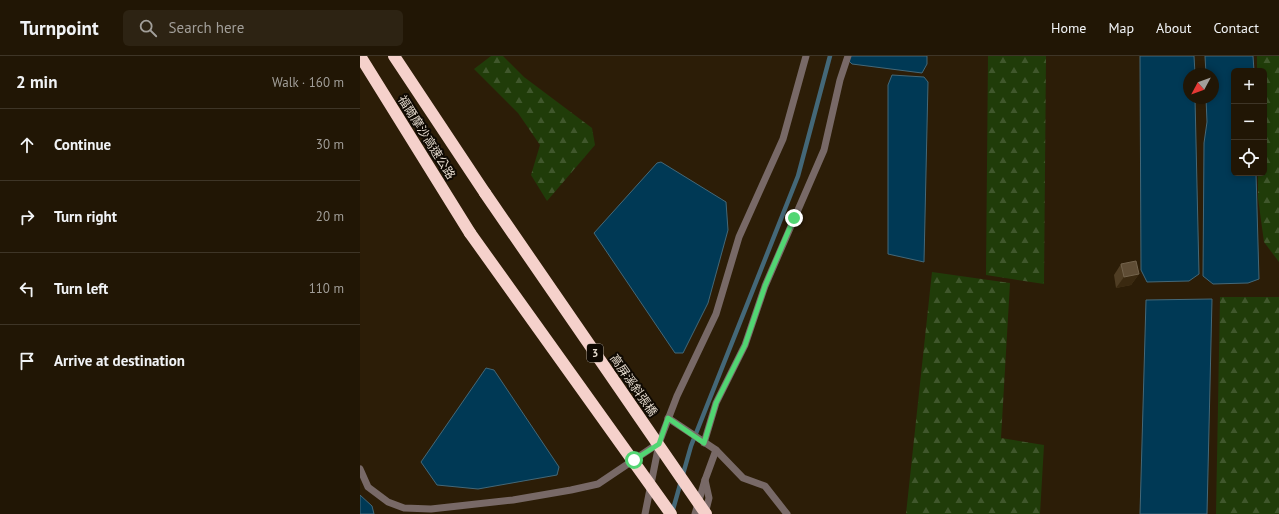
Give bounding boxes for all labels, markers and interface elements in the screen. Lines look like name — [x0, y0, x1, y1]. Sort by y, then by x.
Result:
search box — [123, 10, 403, 46]
text: Turnpoint — [20, 16, 99, 40]
icon: search — [137, 17, 159, 39]
text: Search here — [169, 18, 244, 37]
text: Home — [1051, 19, 1086, 37]
text: Map — [1108, 19, 1134, 37]
text: About — [1156, 19, 1192, 37]
text: Contact — [1214, 19, 1259, 37]
north arrow — [1183, 68, 1219, 104]
map controls — [1231, 68, 1267, 176]
button: + — [1231, 68, 1267, 104]
text: 2 min — [16, 71, 57, 93]
text: Walk · 160 m — [272, 74, 344, 91]
street label: 福爾摩沙高速公路 — [395, 92, 459, 182]
button: − — [1231, 104, 1267, 140]
icon: ahead — [16, 134, 38, 156]
text: Continue — [54, 135, 111, 154]
text: 30 m — [316, 136, 344, 153]
button: locate — [1231, 140, 1267, 176]
icon: right — [16, 206, 38, 228]
text: Turn right — [54, 207, 117, 226]
text: 20 m — [316, 208, 344, 225]
route end — [785, 209, 803, 227]
icon: left — [16, 278, 38, 300]
text: Turn left — [54, 279, 108, 298]
text: 110 m — [309, 280, 344, 297]
road number: 3 — [587, 344, 603, 362]
icon: arrive — [16, 350, 38, 372]
text: Arrive at destination — [54, 351, 185, 370]
street label: 高屏溪斜張橋 — [607, 351, 661, 419]
route start — [625, 451, 643, 469]

